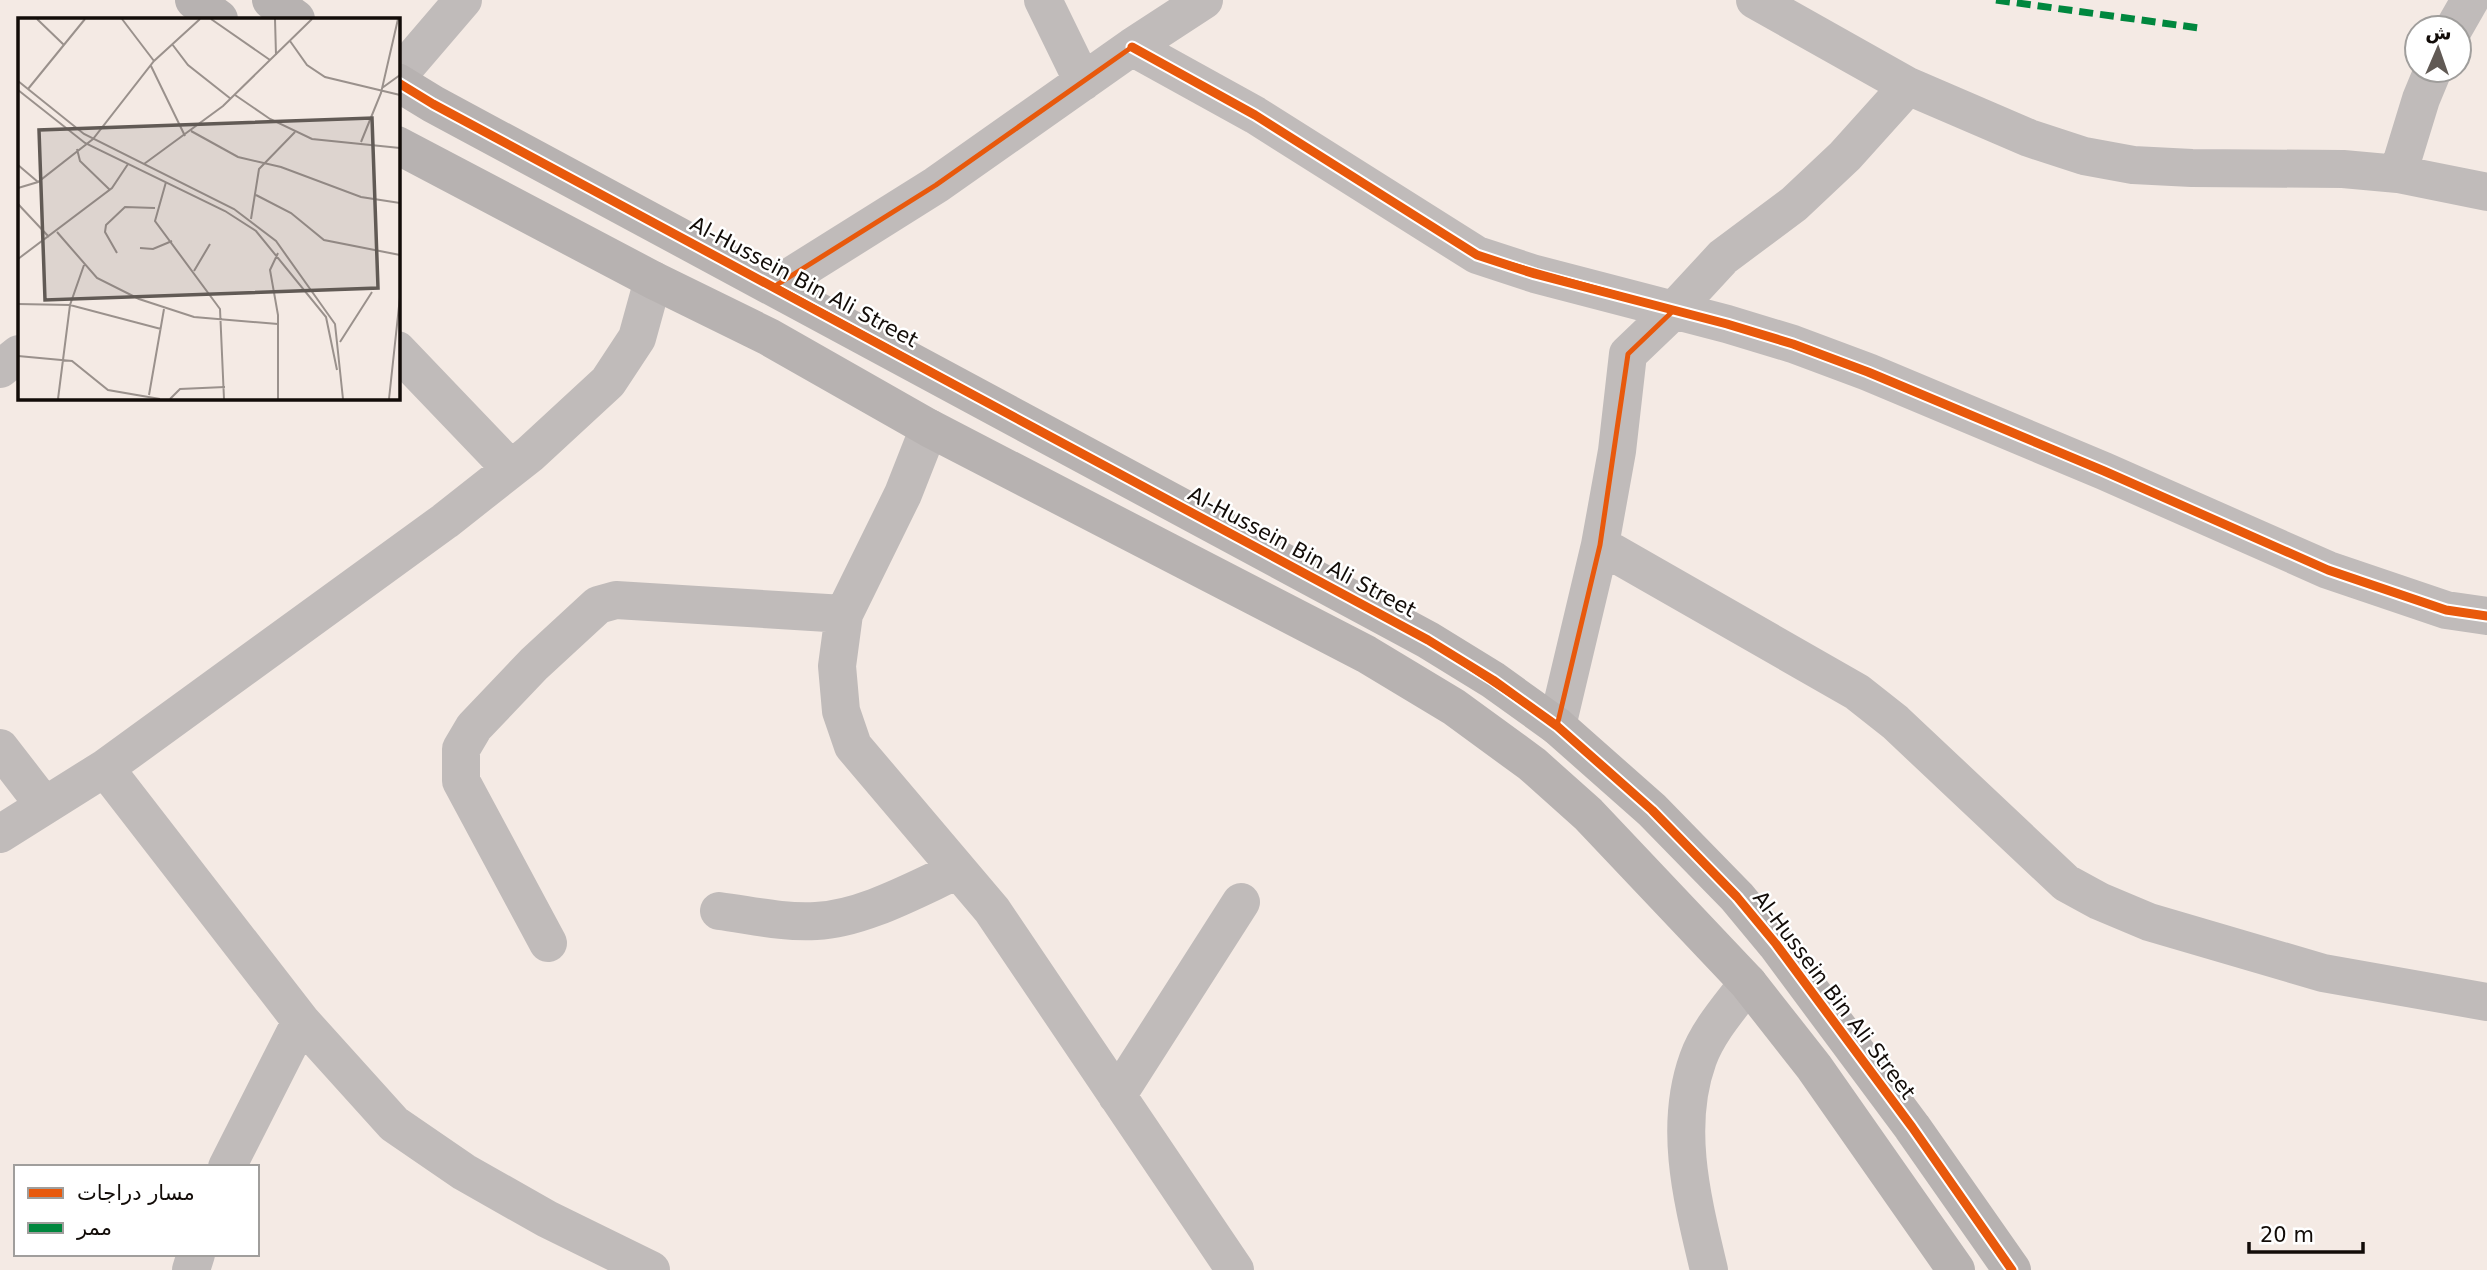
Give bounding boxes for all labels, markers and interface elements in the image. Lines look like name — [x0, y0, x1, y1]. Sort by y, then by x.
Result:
north arrow — [2403, 14, 2473, 84]
inset map — [18, 18, 399, 399]
text: ش — [2425, 21, 2452, 44]
street label: Al-Hussein Bin Ali Street — [686, 212, 922, 352]
street label: Al-Hussein Bin Ali Street — [1184, 482, 1420, 622]
street label: Al-Hussein Bin Ali Street — [1748, 886, 1920, 1104]
legend — [14, 1165, 259, 1256]
text: مسار دراجات — [77, 1181, 195, 1205]
scale bar — [2249, 1210, 2363, 1254]
text: ممر — [76, 1216, 112, 1240]
text: 20 m — [2260, 1223, 2314, 1247]

